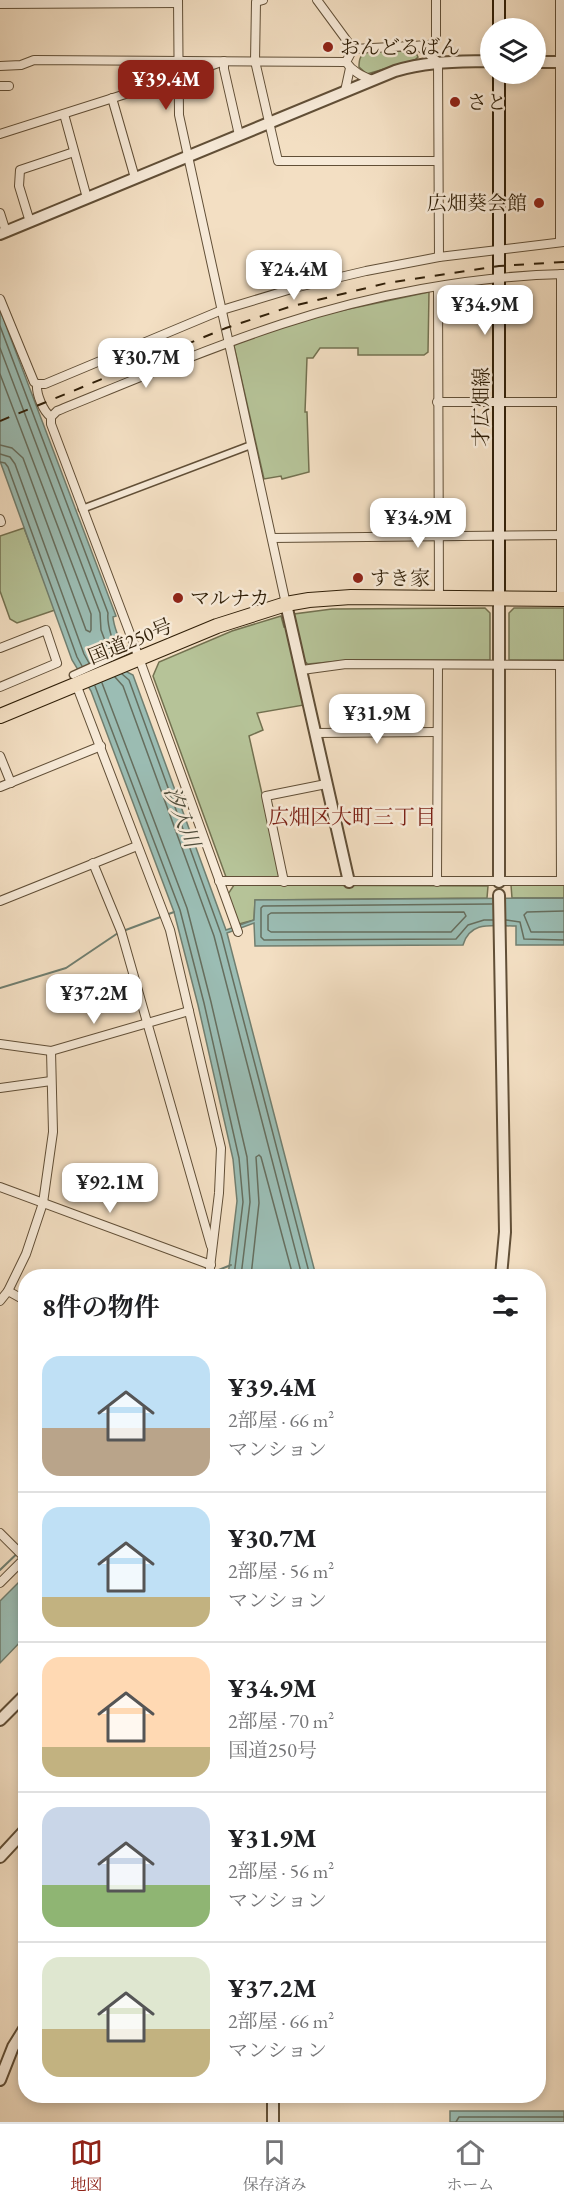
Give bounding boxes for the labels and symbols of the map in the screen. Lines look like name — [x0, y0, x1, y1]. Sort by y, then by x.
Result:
place label: おんどるばん — [340, 34, 460, 60]
marker: おんどるばん — [321, 40, 335, 54]
pin: ¥39.4M — [117, 60, 215, 111]
place label: さと — [467, 89, 507, 115]
marker: さと — [448, 95, 462, 109]
place label: 広畑葵会館 — [427, 190, 527, 216]
marker: 広畑葵会館 — [532, 196, 546, 210]
pin: ¥24.4M — [245, 250, 343, 301]
pin: ¥34.9M — [436, 285, 534, 336]
pin: ¥30.7M — [97, 338, 195, 389]
street label: 才広畑線 — [468, 367, 494, 447]
pin: ¥34.9M — [369, 498, 467, 549]
place label: すき家 — [370, 565, 430, 591]
marker: すき家 — [351, 571, 365, 585]
place label: マルナカ — [190, 585, 270, 611]
marker: マルナカ — [171, 591, 185, 605]
street label: 国道250号 — [84, 612, 176, 670]
pin: ¥31.9M — [328, 694, 426, 745]
water label: 汐入川 — [159, 783, 207, 853]
district label: 広畑区大町三丁目 — [268, 803, 436, 830]
pin: ¥37.2M — [45, 974, 143, 1025]
pin: ¥92.1M — [61, 1163, 159, 1214]

